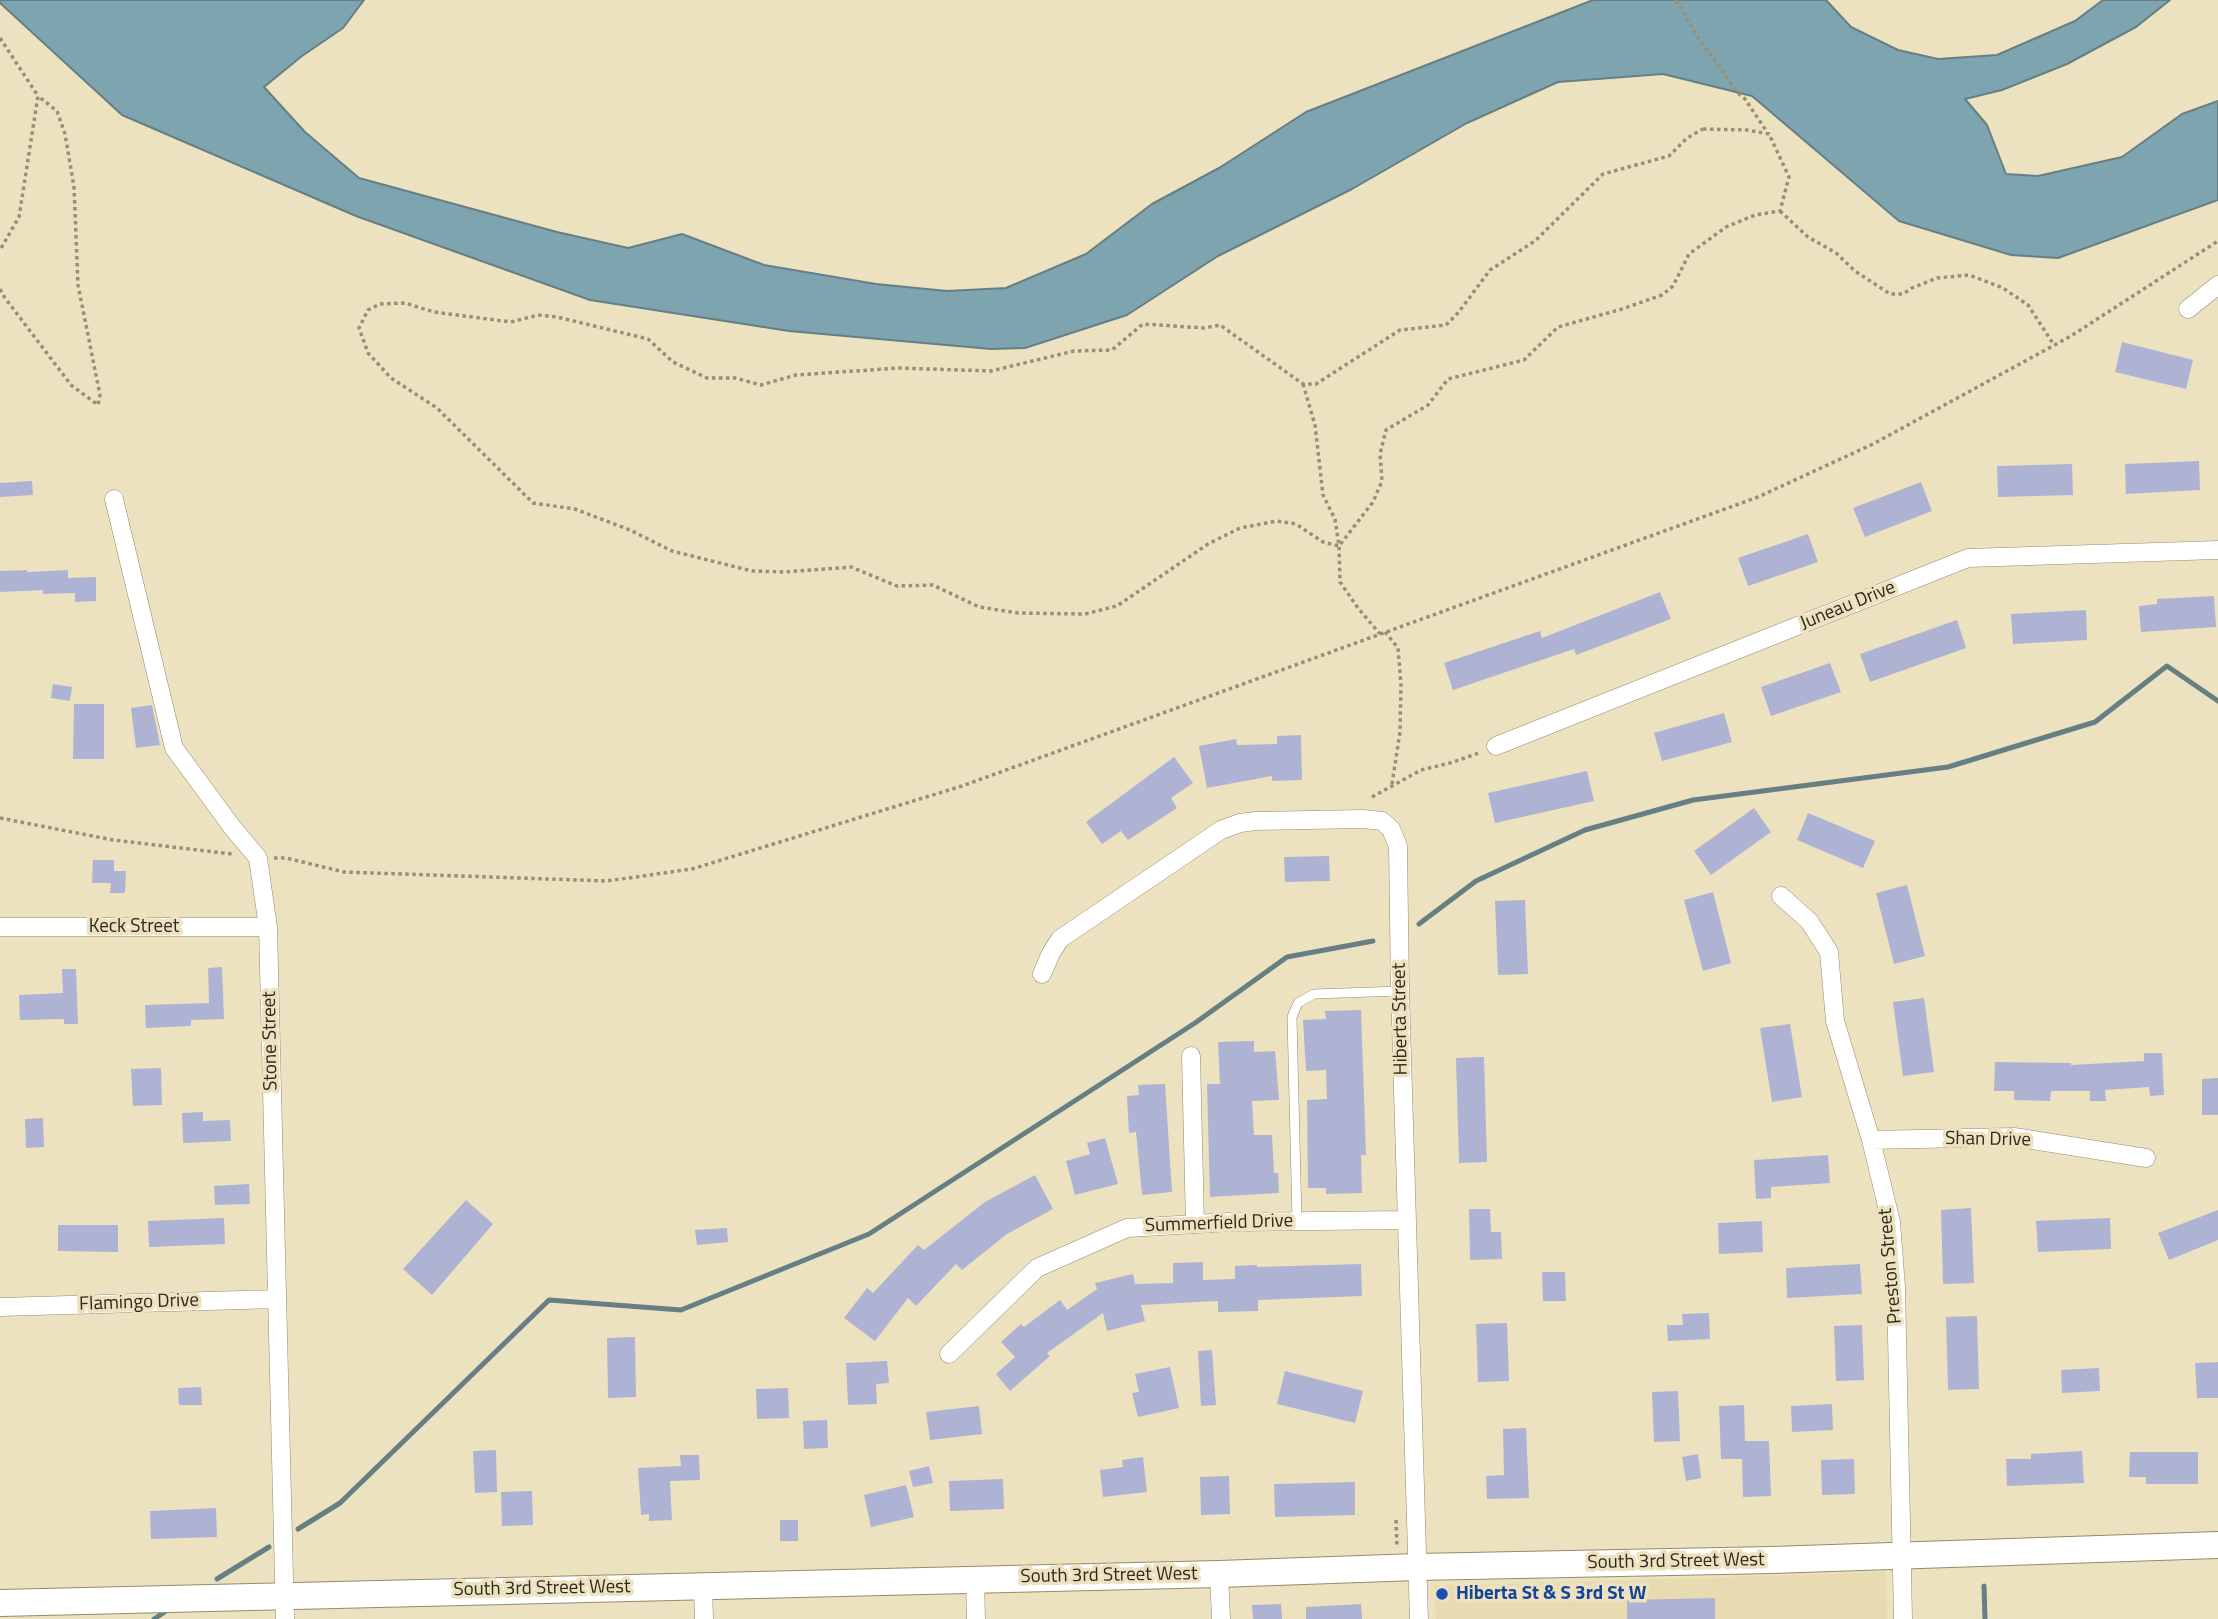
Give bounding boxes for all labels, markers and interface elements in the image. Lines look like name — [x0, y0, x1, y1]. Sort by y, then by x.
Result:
street label: Juneau Drive — [1797, 577, 1899, 635]
street label: Keck Street — [89, 916, 179, 938]
street label: Hiberta Street — [1389, 963, 1413, 1075]
street label: Stone Street — [259, 991, 283, 1091]
street label: Shan Drive — [1945, 1128, 2031, 1152]
street label: Preston Street — [1875, 1207, 1907, 1325]
street label: Summerfield Drive — [1144, 1210, 1294, 1238]
street label: Flamingo Drive — [79, 1290, 199, 1316]
street label: South 3rd Street West — [1587, 1549, 1765, 1575]
street label: South 3rd Street West — [1020, 1563, 1198, 1589]
street label: South 3rd Street West — [453, 1576, 631, 1602]
place label: Hiberta St & S 3rd St W — [1456, 1583, 1646, 1605]
marker: Hiberta St & S 3rd St W — [1434, 1586, 1450, 1602]

